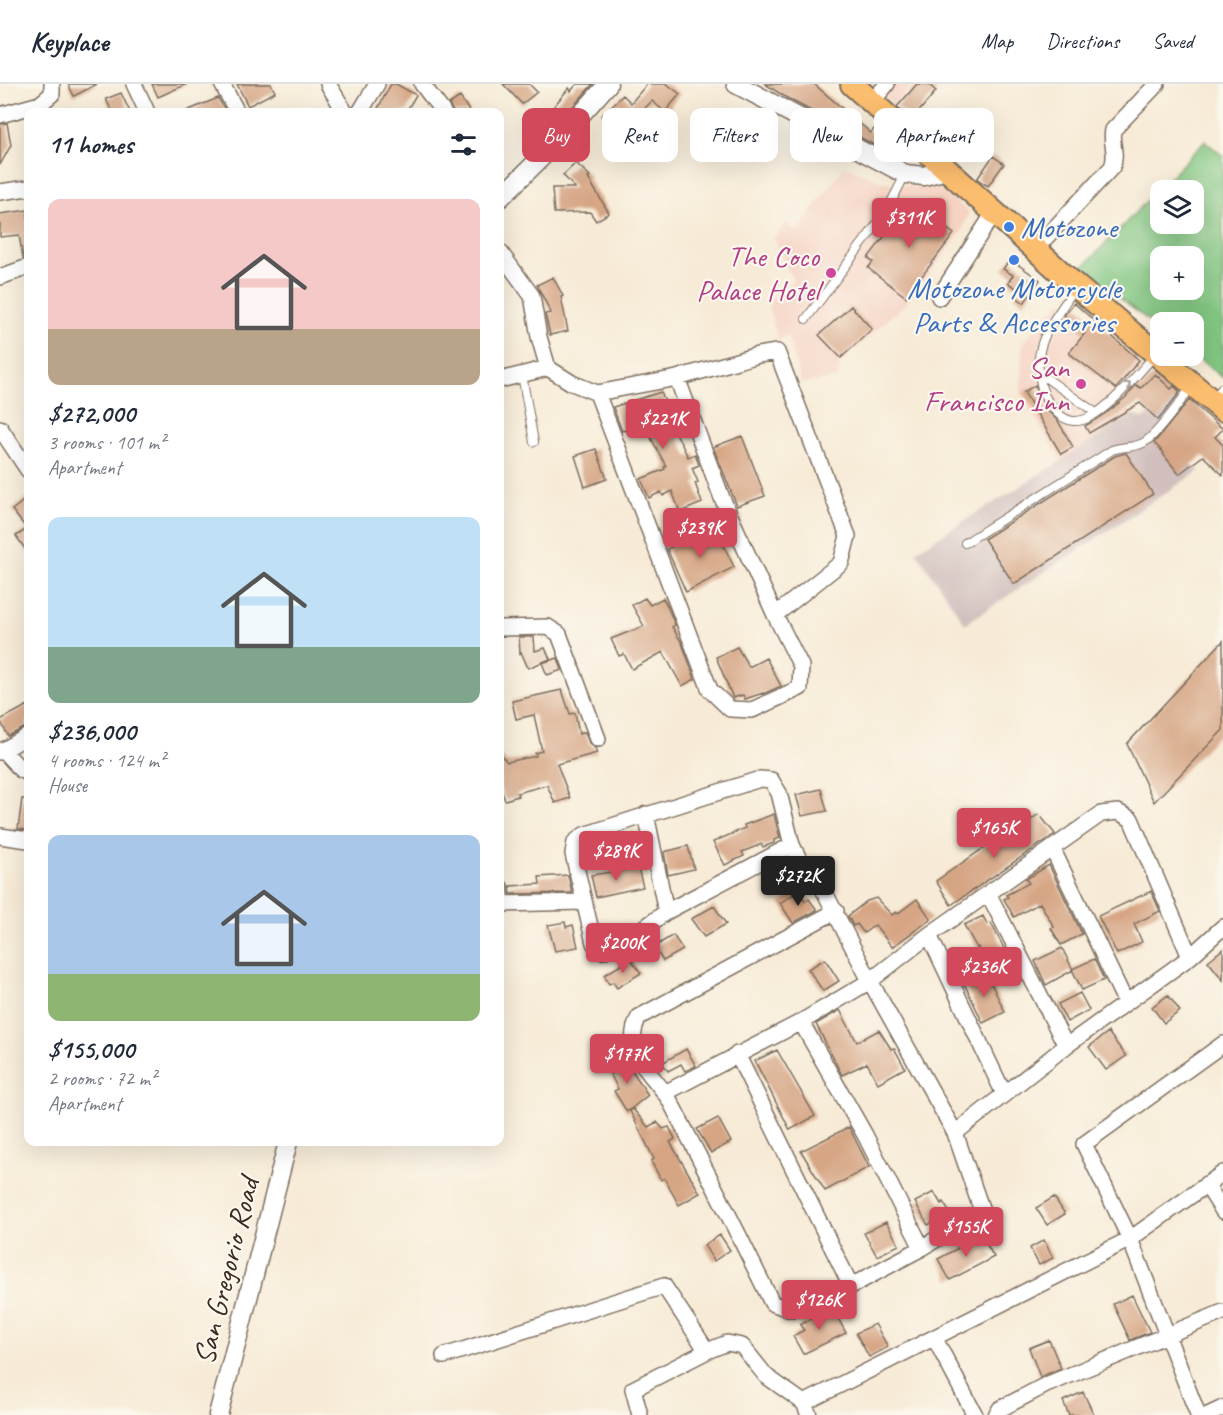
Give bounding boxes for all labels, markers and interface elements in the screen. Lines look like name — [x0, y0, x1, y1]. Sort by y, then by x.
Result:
text: Keyplace — [30, 24, 109, 59]
text: Map — [981, 28, 1013, 54]
text: Directions — [1046, 28, 1119, 54]
text: Saved — [1152, 28, 1193, 54]
chip: Buy — [522, 108, 590, 162]
chip: Rent — [602, 108, 678, 162]
chip: Filters — [690, 108, 778, 162]
chip: New — [790, 108, 862, 162]
chip: Apartment — [874, 108, 994, 162]
text: 11 homes — [48, 128, 133, 161]
icon: filters — [447, 128, 480, 161]
map controls — [1150, 180, 1204, 366]
button: layers — [1150, 180, 1204, 234]
pin: $311K — [867, 198, 951, 249]
text: $311K — [886, 205, 932, 230]
place label: Motozone — [1021, 208, 1119, 246]
marker: Motozone — [1002, 220, 1016, 234]
place label: The Coco Palace Hotel — [696, 237, 824, 309]
icon: home — [210, 238, 318, 346]
button: + — [1150, 246, 1204, 300]
marker: Motozone Motorcycle Parts & Accessories — [1007, 253, 1021, 267]
marker: The Coco Palace Hotel — [824, 266, 838, 280]
place label: Motozone Motorcycle Parts & Accessories — [907, 269, 1123, 341]
button: − — [1150, 312, 1204, 366]
place label: San Francisco Inn — [924, 348, 1070, 420]
marker: San Francisco Inn — [1074, 377, 1088, 391]
one-way arrow — [1120, 381, 1131, 392]
text: $272,000 — [48, 397, 135, 430]
pin: $221K — [621, 399, 705, 450]
text: $221K — [640, 406, 686, 431]
text: 3 rooms · 101 m² — [48, 430, 165, 455]
text: Apartment — [48, 455, 121, 480]
pin: $239K — [658, 508, 742, 559]
text: $239K — [677, 515, 723, 540]
icon: home — [210, 556, 318, 664]
text: $236,000 — [48, 715, 136, 748]
text: 4 rooms · 124 m² — [48, 748, 165, 773]
text: House — [48, 773, 87, 798]
pin: $165K — [952, 808, 1036, 859]
text: $165K — [971, 815, 1017, 840]
pin: $289K — [574, 831, 658, 882]
text: $289K — [593, 838, 639, 863]
pin: $272K — [756, 856, 840, 907]
text: $272K — [775, 863, 821, 888]
icon: home — [210, 874, 318, 982]
pin: $200K — [581, 923, 665, 974]
text: $200K — [600, 930, 646, 955]
pin: $236K — [942, 947, 1026, 998]
text: $236K — [961, 954, 1007, 979]
text: $155,000 — [48, 1033, 134, 1066]
pin: $177K — [585, 1034, 669, 1085]
text: $177K — [604, 1041, 650, 1066]
text: 2 rooms · 72 m² — [48, 1066, 156, 1091]
text: Apartment — [48, 1091, 121, 1116]
street label: San Gregorio Road — [185, 1170, 269, 1368]
pin: $155K — [924, 1207, 1008, 1258]
text: $155K — [943, 1214, 989, 1239]
pin: $126K — [777, 1280, 861, 1331]
text: $126K — [796, 1287, 842, 1312]

